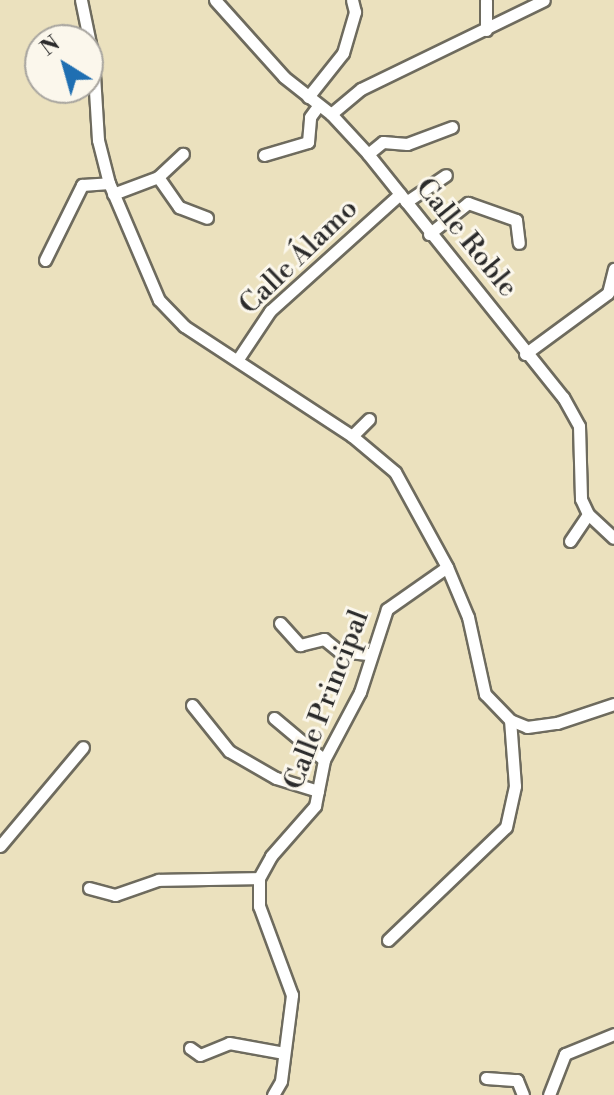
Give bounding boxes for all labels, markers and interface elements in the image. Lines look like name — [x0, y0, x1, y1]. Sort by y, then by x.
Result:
north arrow — [24, 24, 104, 104]
text: N — [35, 30, 66, 62]
street label: Calle Roble — [408, 172, 524, 304]
street label: Calle Álamo — [233, 192, 365, 322]
street label: Calle Principal — [277, 605, 377, 795]

